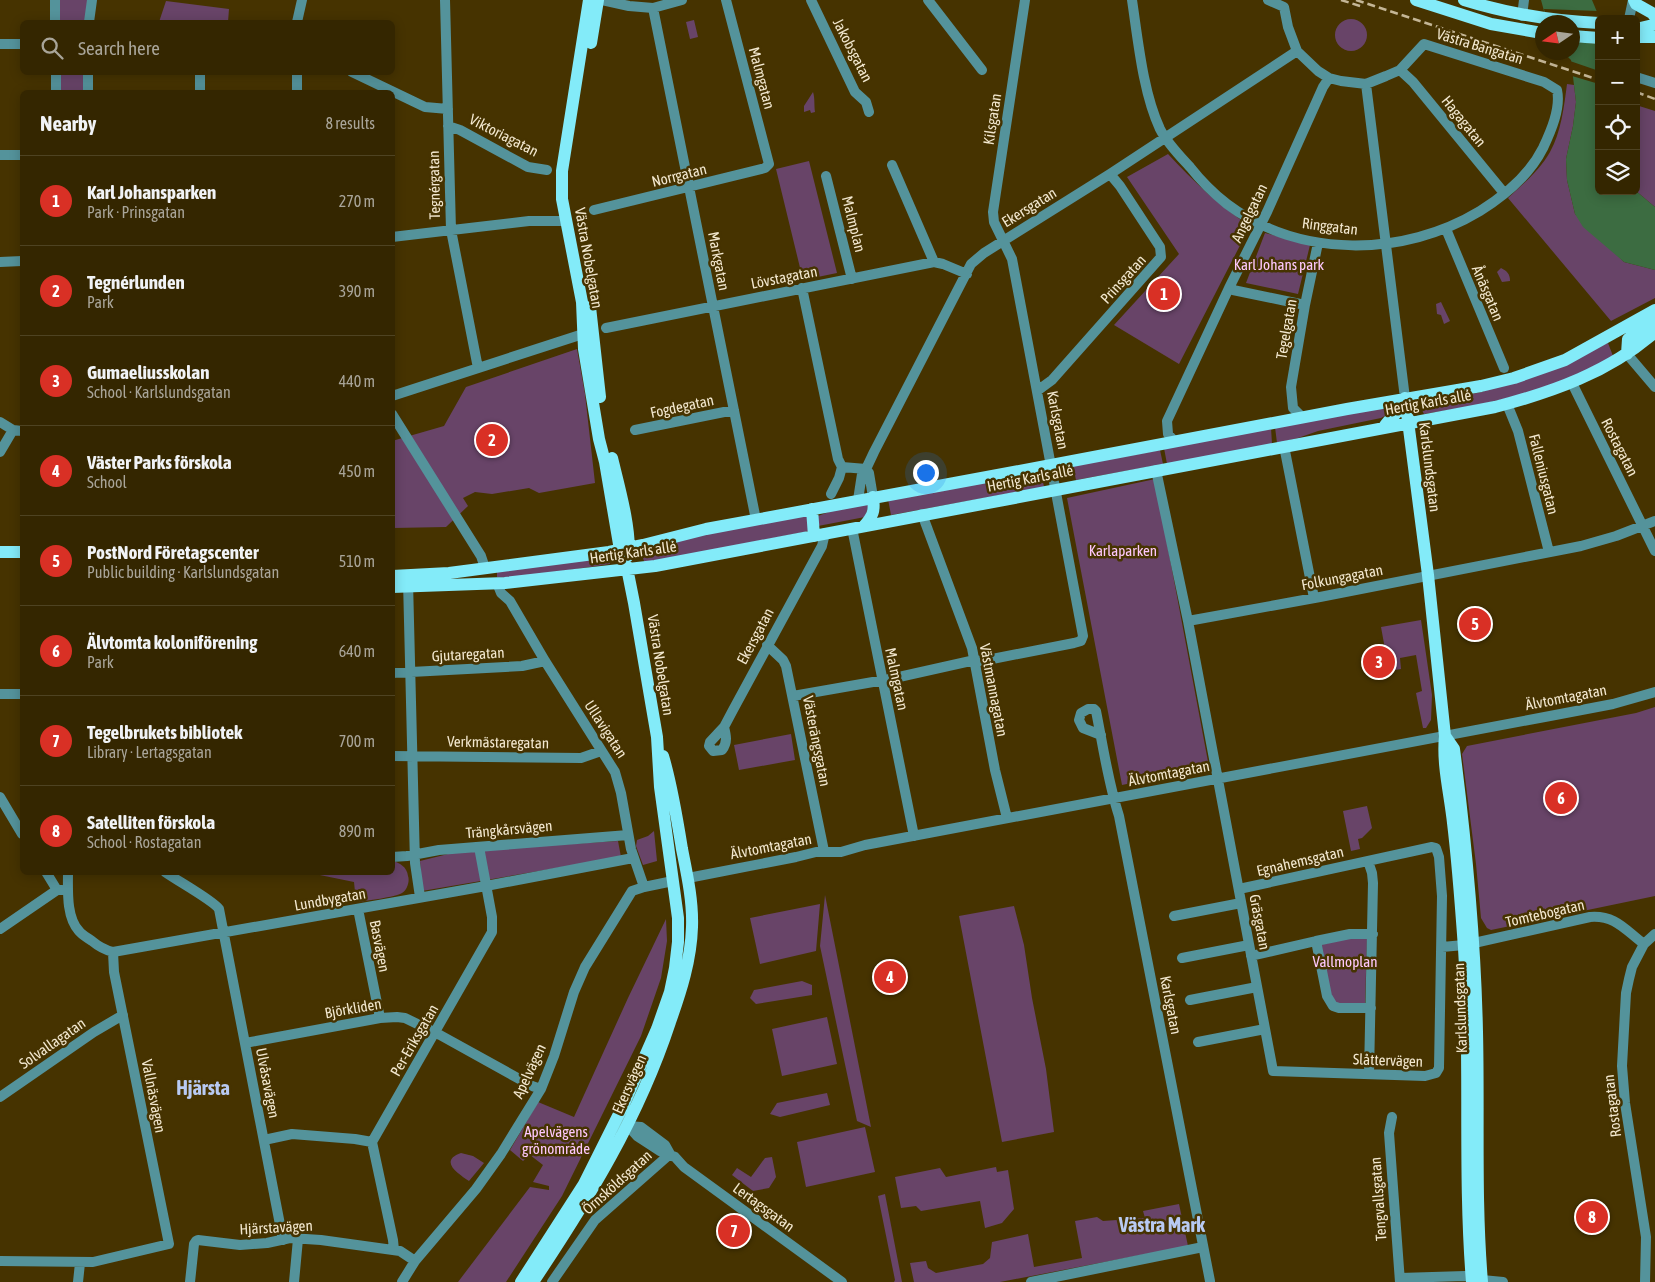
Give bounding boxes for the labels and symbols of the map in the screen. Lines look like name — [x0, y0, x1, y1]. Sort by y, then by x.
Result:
street label: Jakobsgatan — [830, 15, 876, 85]
north arrow — [1535, 15, 1580, 60]
street label: Västra Bangatan — [1435, 25, 1525, 67]
street label: Malmgatan — [746, 45, 778, 111]
street label: Kilsgatan — [980, 92, 1004, 146]
street label: Hagagatan — [1438, 92, 1490, 150]
street label: Viktoriagatan — [467, 110, 541, 160]
street label: Tegnérgatan — [425, 151, 443, 219]
street label: Norrgatan — [650, 160, 708, 190]
street label: Angelgatan — [1228, 181, 1270, 245]
street label: Ekersgatan — [999, 184, 1059, 230]
street label: Malmplan — [839, 194, 869, 254]
street label: Västra Nobelgatan — [572, 206, 606, 310]
street label: Ringgatan — [1301, 214, 1359, 238]
street label: Markgatan — [705, 230, 733, 292]
street label: Prinsgatan — [1097, 251, 1149, 307]
park label: Karl Johans park — [1234, 256, 1325, 273]
street label: Lövstagatan — [749, 262, 819, 292]
street label: Ånäsgatan — [1469, 263, 1507, 323]
pin: 1 — [1148, 275, 1180, 313]
street label: Tegelgatan — [1272, 298, 1300, 360]
street label: Hertig Karls allé — [1383, 386, 1473, 418]
street label: Karlsgatan — [1044, 389, 1072, 451]
street label: Fogdegatan — [649, 391, 715, 421]
street label: Rostagatan — [1598, 415, 1642, 479]
pin: 2 — [476, 421, 508, 459]
street label: Karlslundsgatan — [1416, 421, 1444, 513]
street label: Falleniusgatan — [1526, 432, 1562, 516]
your location — [913, 460, 939, 486]
street label: Hertig Karls allé — [985, 461, 1075, 495]
street label: Hertig Karls allé — [589, 537, 678, 567]
park label: Karlaparken — [1089, 542, 1157, 559]
street label: Folkungagatan — [1300, 561, 1384, 593]
street label: Ekersgatan — [733, 605, 777, 667]
pin: 5 — [1459, 605, 1491, 643]
street label: Västra Nobelgatan — [645, 613, 677, 717]
street label: Västmannagatan — [977, 642, 1011, 738]
pin: 3 — [1363, 643, 1395, 681]
street label: Gjutaregatan — [431, 644, 505, 664]
street label: Malmgatan — [882, 646, 912, 712]
street label: Älvtomtagatan — [1524, 681, 1608, 713]
street label: Västerängsgatan — [800, 694, 834, 788]
street label: Ullavigatan — [581, 697, 631, 761]
street label: Verkmästaregatan — [447, 733, 549, 751]
street label: Älvtomtagatan — [1127, 757, 1211, 789]
pin: 6 — [1545, 779, 1577, 817]
street label: Trängkårsvägen — [465, 817, 553, 841]
street label: Älvtomtagatan — [729, 830, 813, 862]
street label: Egnahemsgatan — [1255, 843, 1345, 879]
street label: Lundbygatan — [293, 884, 367, 914]
street label: Gräsgatan — [1246, 893, 1274, 951]
street label: Tomtebogatan — [1504, 896, 1586, 930]
street label: Basvägen — [367, 919, 393, 973]
park label: Vallmoplan — [1312, 953, 1378, 970]
pin: 4 — [874, 958, 906, 996]
street label: Karlslundsgatan — [1450, 963, 1470, 1053]
street label: Karlsgatan — [1157, 974, 1185, 1036]
street label: Björkliden — [323, 995, 383, 1021]
street label: Per-Eriksgatan — [387, 1001, 441, 1079]
street label: Solvallagatan — [16, 1014, 88, 1072]
street label: Apelvägen — [509, 1041, 549, 1101]
street label: Ulvåsavägen — [253, 1046, 283, 1120]
street label: Slåttervägen — [1353, 1050, 1423, 1070]
street label: Ekersvägen — [609, 1052, 649, 1116]
street label: Vallnäsvägen — [139, 1058, 169, 1134]
street label: Rostagatan — [1600, 1074, 1624, 1138]
district label: Hjärsta — [176, 1076, 230, 1099]
park label: Apelvägens grönområde — [522, 1123, 590, 1157]
street label: Örnsköldsgatan — [579, 1147, 655, 1217]
street label: Tengvallsgatan — [1367, 1156, 1389, 1242]
street label: Lertagsgatan — [730, 1179, 798, 1235]
pin: 8 — [1576, 1198, 1608, 1236]
pin: 7 — [718, 1212, 750, 1250]
district label: Västra Mark — [1118, 1213, 1205, 1236]
street label: Hjärstavägen — [239, 1217, 313, 1237]

